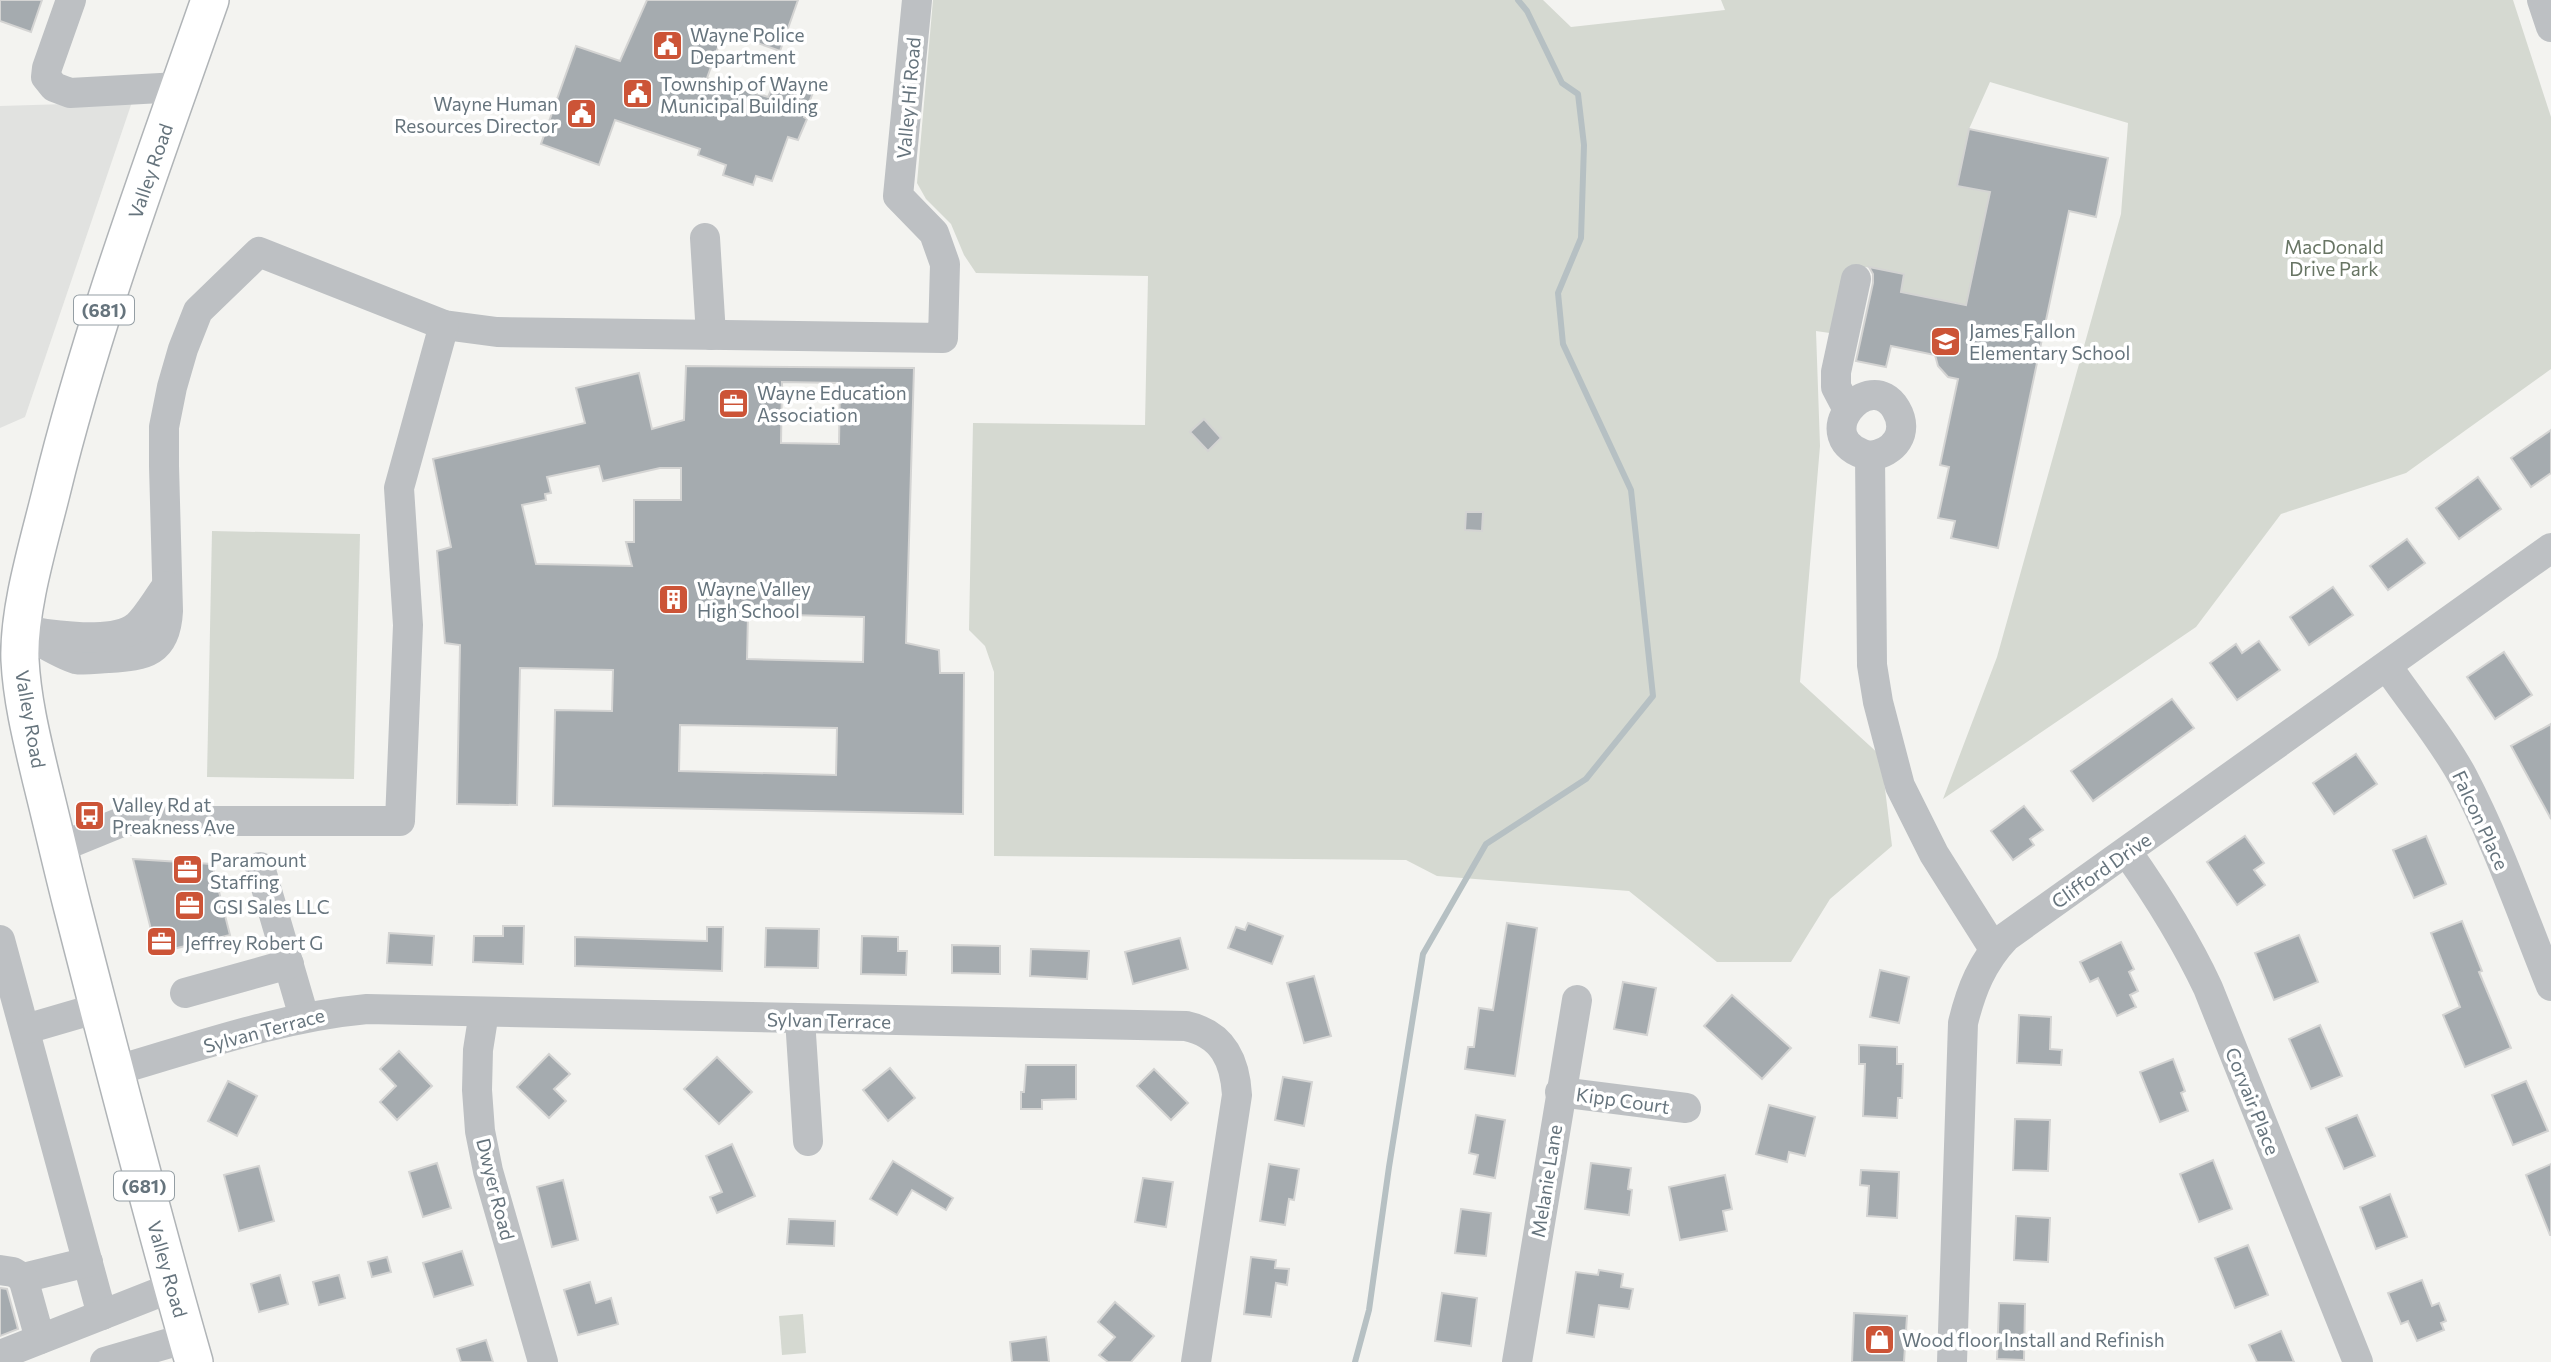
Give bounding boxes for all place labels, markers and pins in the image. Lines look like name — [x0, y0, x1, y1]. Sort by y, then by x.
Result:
place label: Wayne Police Department — [690, 23, 805, 68]
public building icon: Wayne Police Department — [650, 28, 684, 62]
place label: Township of Wayne Municipal Building — [660, 72, 828, 117]
public building icon: Township of Wayne Municipal Building — [620, 77, 654, 111]
place label: Wayne Human Resources Director — [394, 92, 558, 137]
public building icon: Wayne Human Resources Director — [564, 97, 598, 131]
place label: James Fallon Elementary School — [1969, 319, 2130, 364]
school or university icon: James Fallon Elementary School — [1929, 324, 1963, 358]
place label: Wayne Education Association — [757, 381, 907, 426]
office icon: Wayne Education Association — [717, 386, 751, 420]
place label: Wayne Valley High School — [697, 577, 811, 622]
building icon: Wayne Valley High School — [657, 582, 691, 616]
place label: Valley Rd at Preakness Ave — [112, 793, 235, 838]
bus stop icon: Valley Rd at Preakness Ave — [72, 798, 106, 832]
place label: Paramount Staffing — [210, 848, 307, 893]
office icon: Paramount Staffing — [170, 853, 204, 887]
office icon: GSI Sales LLC — [173, 889, 207, 923]
place label: GSI Sales LLC — [213, 895, 330, 918]
office icon: Jeffrey Robert G — [145, 925, 179, 959]
place label: Jeffrey Robert G — [185, 931, 323, 954]
shop icon: Wood floor Install and Refinish — [1862, 1322, 1896, 1356]
place label: Wood floor Install and Refinish — [1902, 1328, 2165, 1351]

